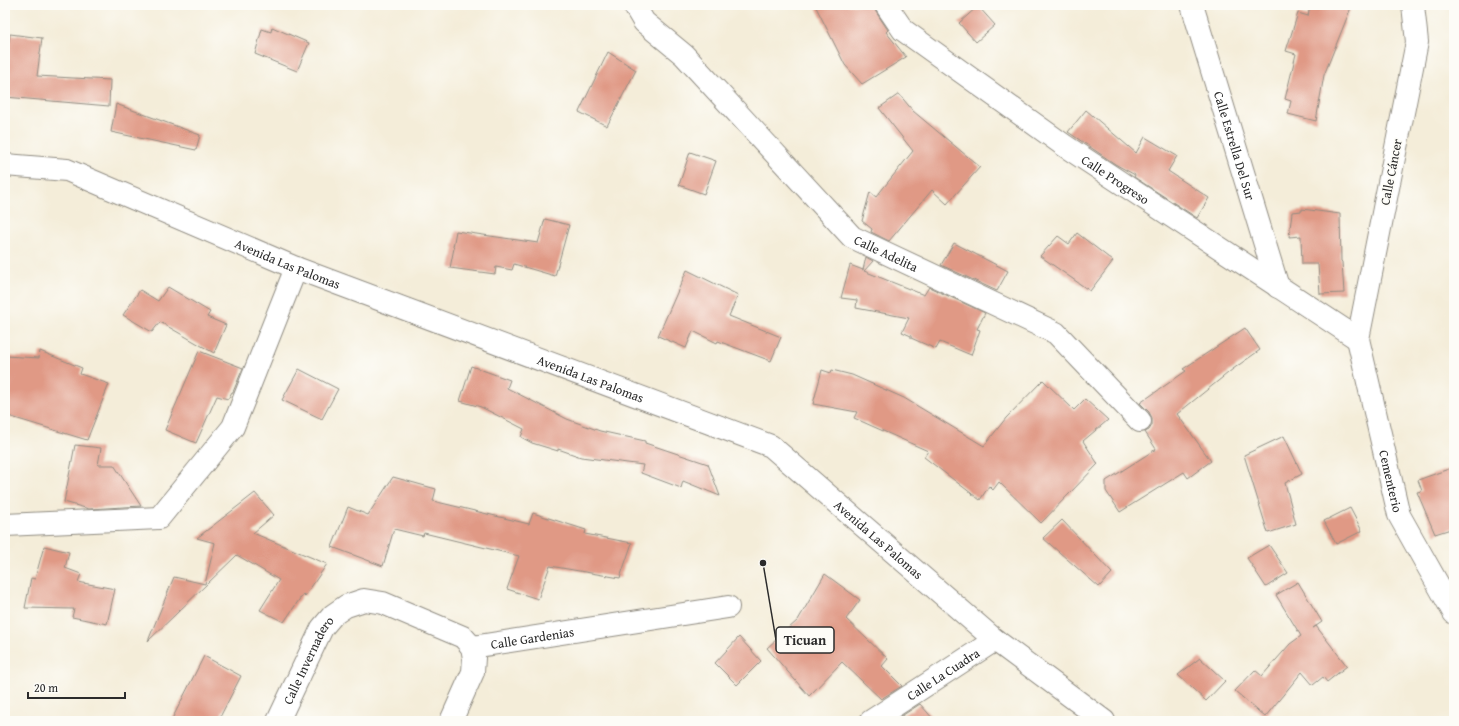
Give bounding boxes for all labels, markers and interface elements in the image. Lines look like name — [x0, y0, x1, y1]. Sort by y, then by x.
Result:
street label: Calle Estrella Del Sur — [1209, 89, 1261, 203]
street label: Calle Cáncer — [1375, 137, 1407, 207]
street label: Calle Progreso — [1078, 150, 1154, 209]
street label: Calle Adelita — [851, 230, 922, 277]
street label: Avenida Las Palomas — [232, 233, 343, 293]
street label: Avenida Las Palomas — [535, 350, 647, 407]
street label: Cementerio — [1375, 448, 1408, 515]
street label: Avenida Las Palomas — [830, 495, 927, 583]
street label: Calle Invernadero — [278, 611, 338, 707]
street label: Calle Gardenias — [489, 622, 575, 653]
callout: Ticuan — [776, 627, 834, 653]
text: Ticuan — [784, 630, 827, 650]
street label: Calle La Cuadra — [903, 643, 984, 705]
scale bar — [28, 674, 125, 700]
text: 20 m — [34, 679, 58, 696]

